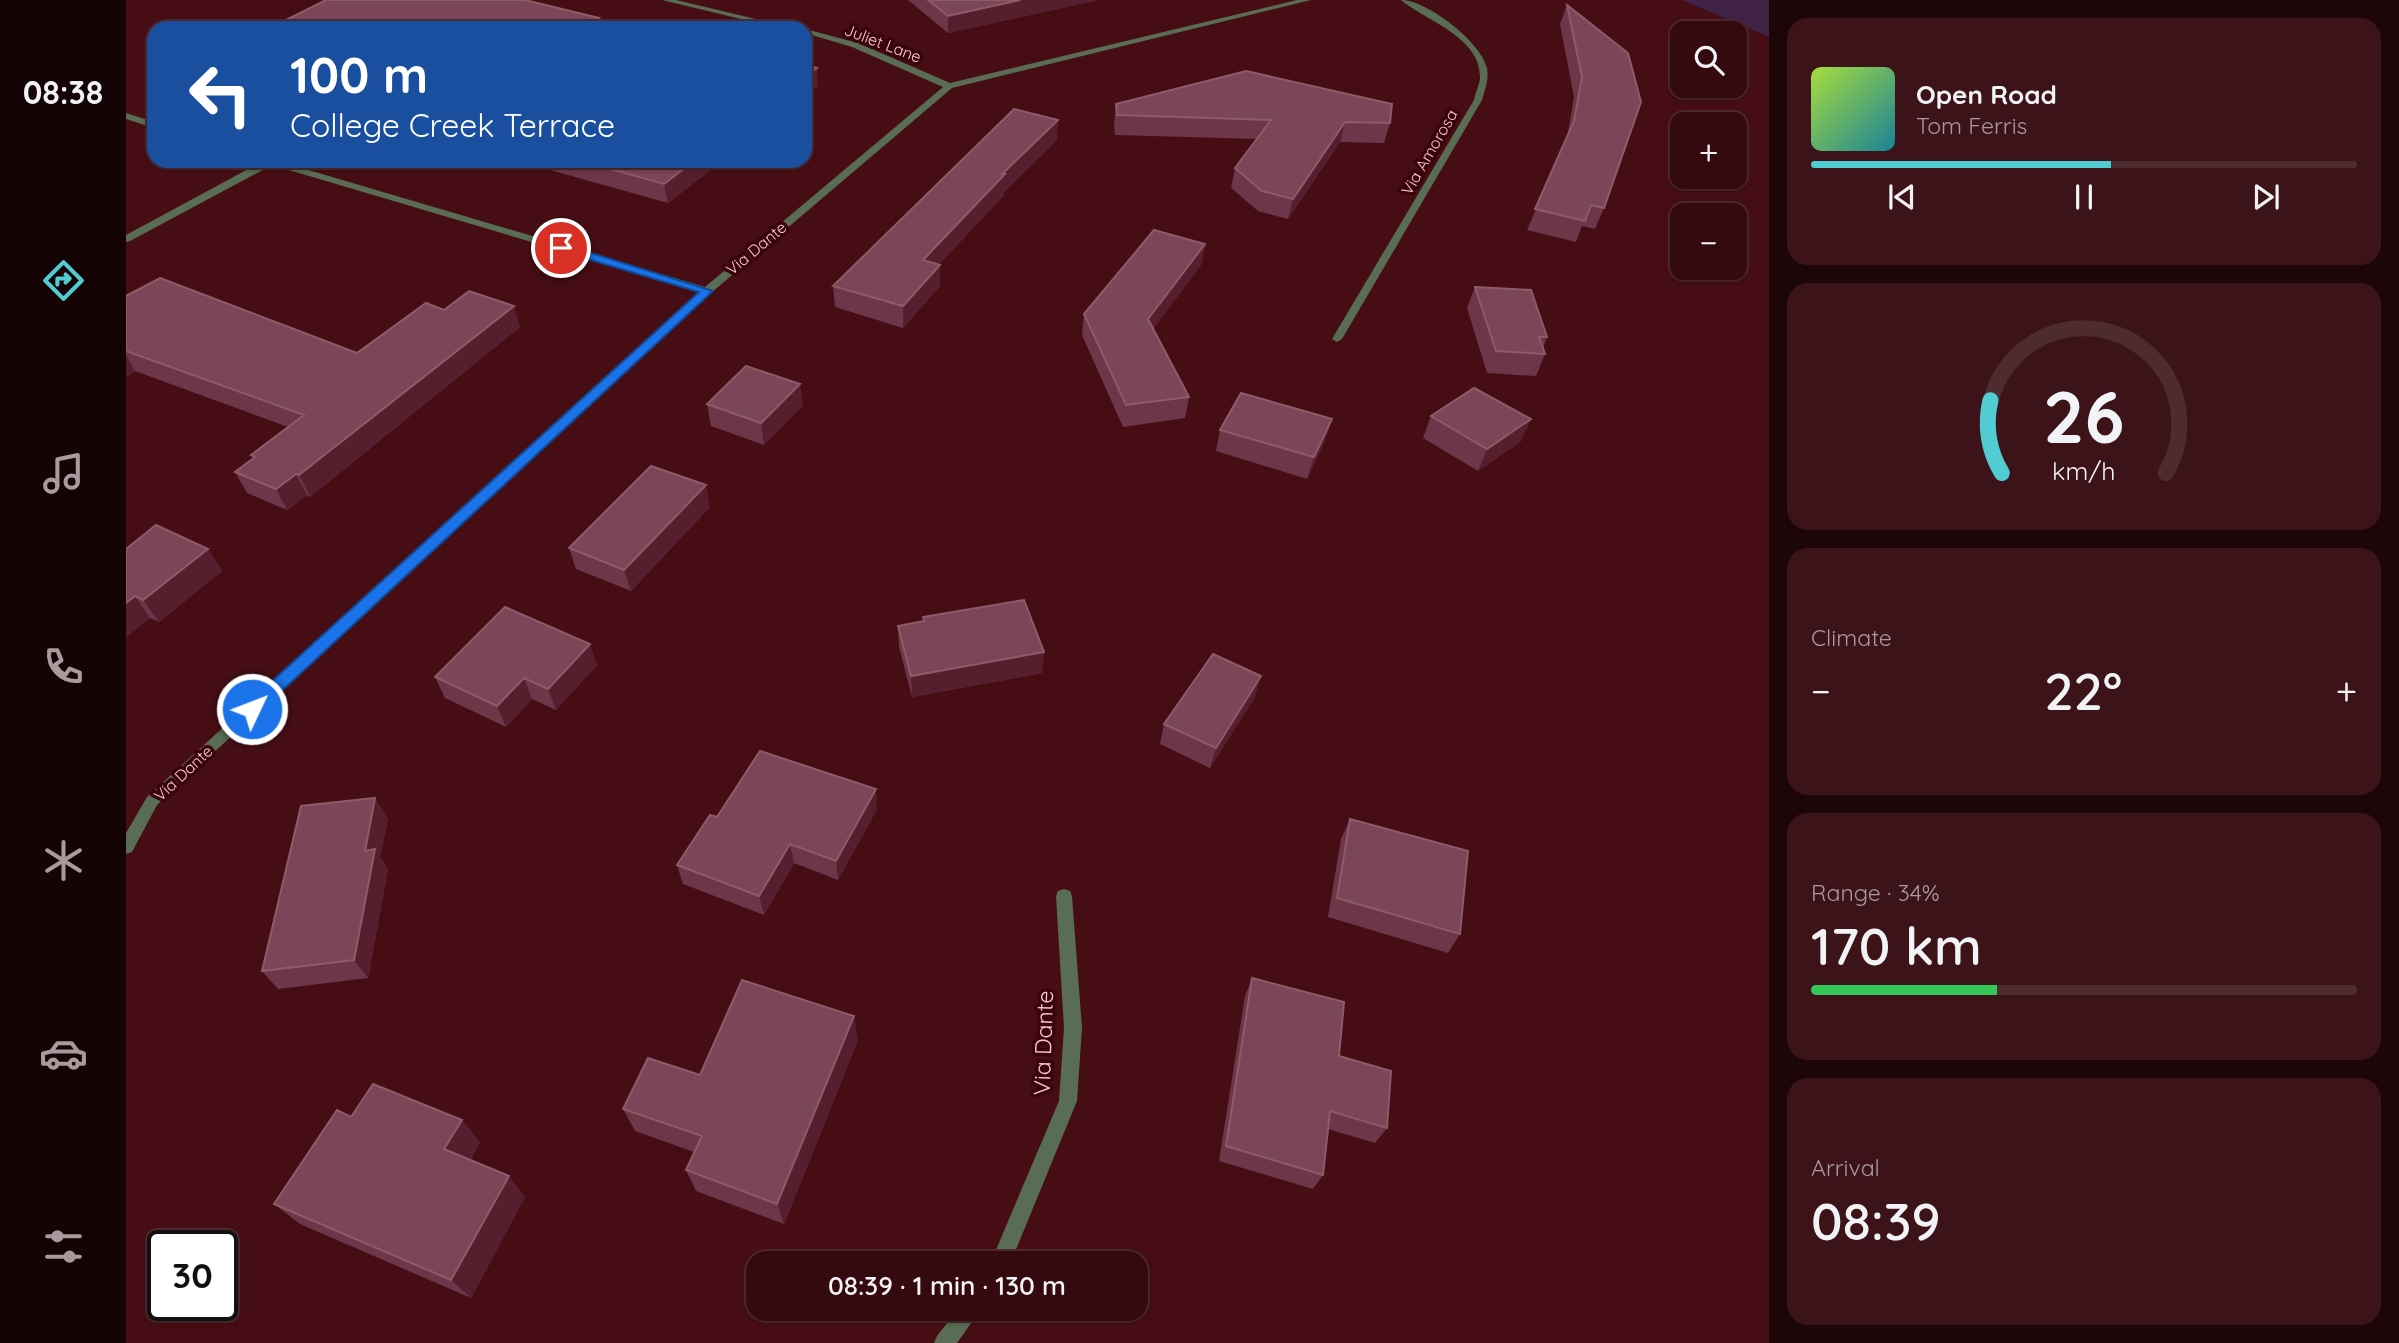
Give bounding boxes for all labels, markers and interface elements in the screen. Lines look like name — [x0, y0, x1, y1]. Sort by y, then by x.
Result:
street label: Juliet Lane — [842, 19, 924, 67]
map controls — [1670, 21, 1747, 280]
button: search — [1670, 21, 1747, 98]
text: 100 m — [290, 44, 428, 105]
icon: left — [175, 49, 266, 140]
text: 08:38 — [23, 72, 103, 112]
text: Open Road — [1916, 78, 2057, 111]
text: College Creek Terrace — [290, 105, 615, 145]
street label: Via Amorosa — [1396, 106, 1462, 198]
text: Tom Ferris — [1916, 111, 2027, 140]
button: + — [1670, 112, 1747, 189]
icon: previous — [1883, 178, 1921, 216]
icon: pause — [2065, 178, 2103, 216]
icon: next — [2247, 178, 2285, 216]
button: − — [1670, 203, 1747, 280]
street label: Via Dante — [722, 217, 790, 279]
pin — [531, 218, 591, 278]
icon: arrive — [542, 229, 580, 267]
icon: directions — [39, 256, 88, 305]
text: 26 — [2043, 370, 2125, 461]
icon: music — [39, 449, 88, 498]
text: km/h — [2052, 454, 2116, 485]
text: Climate — [1811, 623, 1892, 652]
icon: phone — [39, 642, 88, 691]
text: 22° — [2044, 658, 2122, 723]
text: − — [1811, 667, 1831, 715]
text: + — [2336, 667, 2357, 715]
position arrow — [215, 672, 289, 746]
street label: Via Dante — [149, 741, 217, 805]
icon: climate — [39, 836, 88, 885]
text: Range · 34% — [1811, 878, 1940, 907]
text: 170 km — [1811, 913, 1982, 978]
street label: Via Dante — [1027, 990, 1059, 1096]
icon: car — [39, 1029, 88, 1078]
text: Arrival — [1811, 1153, 1880, 1182]
text: 08:39 — [1811, 1188, 1941, 1253]
icon: filters — [39, 1222, 88, 1271]
speed limit sign: 30 — [147, 1230, 238, 1321]
text: 08:39 · 1 min · 130 m — [828, 1269, 1066, 1302]

